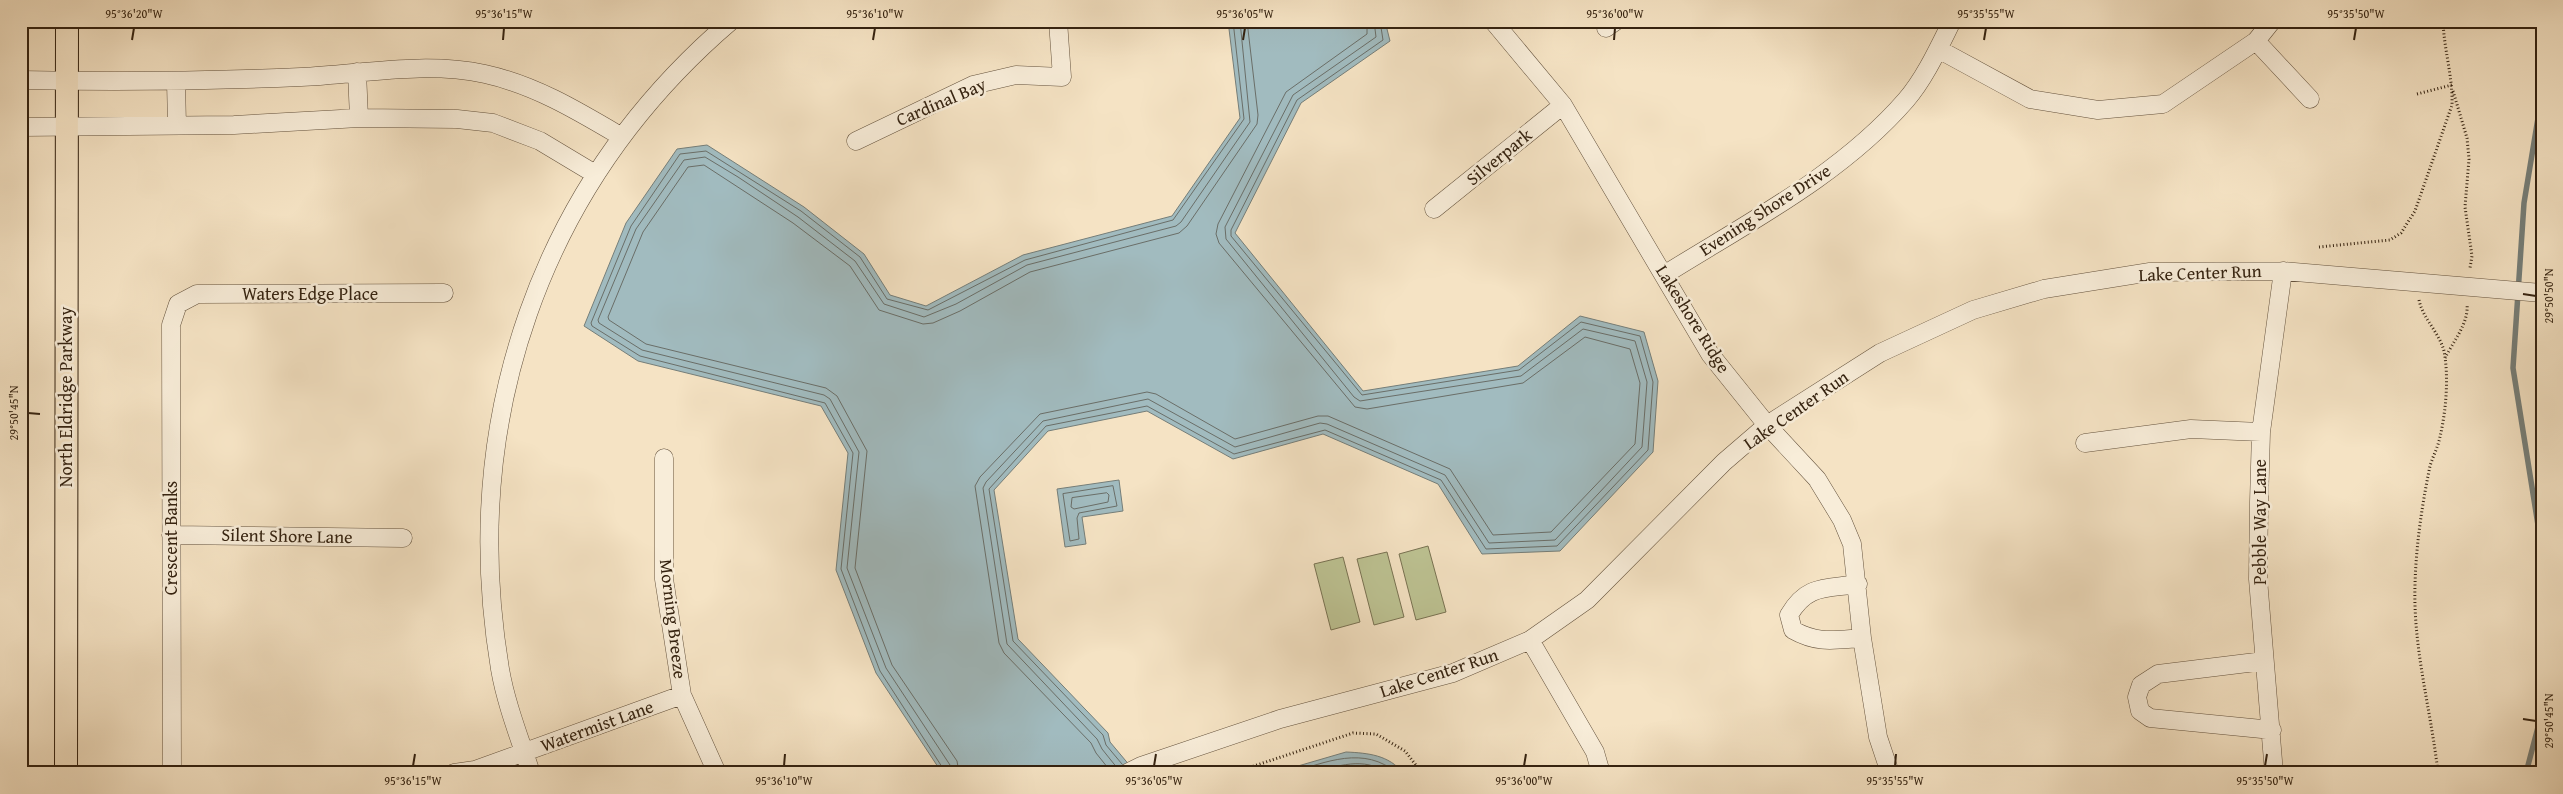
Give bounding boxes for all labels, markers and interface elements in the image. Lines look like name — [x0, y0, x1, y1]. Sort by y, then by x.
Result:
text: 95°36'20"W — [105, 5, 164, 22]
text: 95°36'15"W — [475, 5, 534, 22]
text: 95°36'10"W — [846, 5, 905, 22]
text: 95°36'05"W — [1216, 5, 1275, 22]
text: 95°36'00"W — [1586, 5, 1645, 22]
text: 95°35'55"W — [1957, 5, 2016, 22]
text: 95°35'50"W — [2327, 5, 2386, 22]
street label: Cardinal Bay — [892, 70, 990, 133]
street label: Silverpark — [1460, 121, 1538, 192]
street label: Evening Shore Drive — [1694, 157, 1836, 262]
street label: Lake Center Run — [2138, 257, 2262, 288]
street label: Lakeshore Ridge — [1649, 259, 1737, 378]
text: 29°50'50"N — [2540, 268, 2557, 324]
street label: Waters Edge Place — [242, 280, 378, 307]
street label: North Eldridge Parkway — [52, 307, 79, 487]
street label: Lake Center Run — [1738, 363, 1854, 456]
text: 29°50'45"N — [5, 385, 22, 441]
street label: Pebble Way Lane — [2246, 459, 2273, 585]
street label: Crescent Banks — [157, 481, 184, 595]
street label: Silent Shore Lane — [221, 521, 353, 550]
street label: Morning Breeze — [653, 558, 694, 680]
street label: Lake Center Run — [1376, 641, 1502, 704]
street label: Watermist Lane — [537, 693, 657, 758]
text: 29°50'45"N — [2540, 693, 2557, 749]
text: 95°36'15"W — [384, 772, 443, 789]
text: 95°36'10"W — [755, 772, 814, 789]
text: 95°36'05"W — [1125, 772, 1184, 789]
text: 95°36'00"W — [1495, 772, 1554, 789]
text: 95°35'55"W — [1866, 772, 1925, 789]
text: 95°35'50"W — [2236, 772, 2295, 789]

